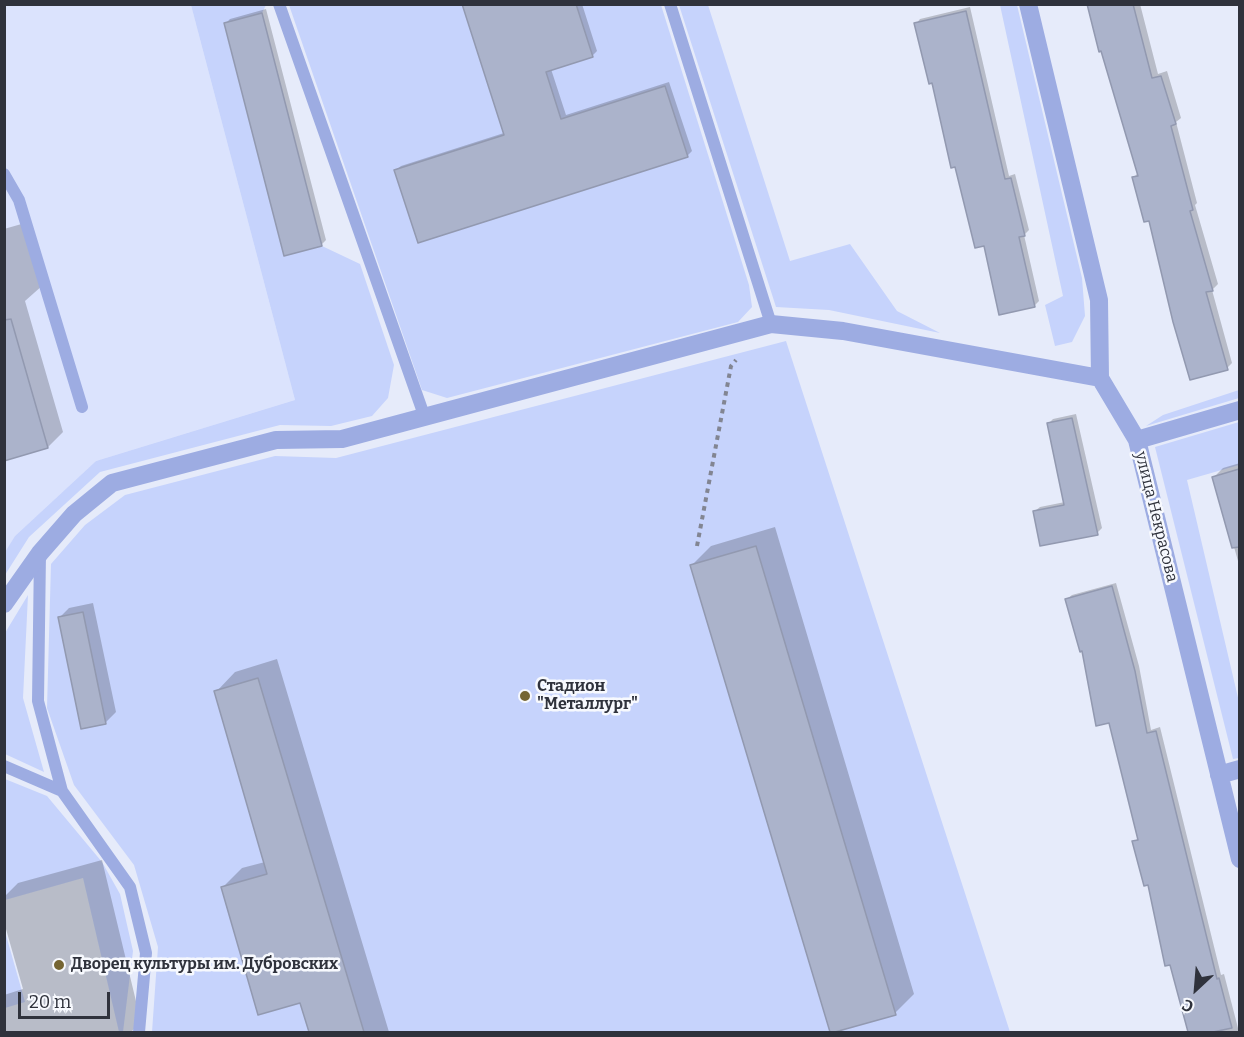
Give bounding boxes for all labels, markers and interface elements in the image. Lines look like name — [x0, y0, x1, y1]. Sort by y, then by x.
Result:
street label: улица Некрасова — [1130, 450, 1182, 584]
place label: Стадион "Металлург" — [537, 677, 638, 715]
marker: Стадион "Металлург" — [518, 689, 532, 703]
place label: Дворец культуры им. Дубровских — [71, 955, 338, 975]
marker: Дворец культуры им. Дубровских — [52, 958, 66, 972]
north arrow — [1166, 959, 1226, 1019]
scale bar — [21, 980, 112, 1018]
text: 20 m — [29, 991, 71, 1013]
text: С — [1179, 995, 1197, 1016]

